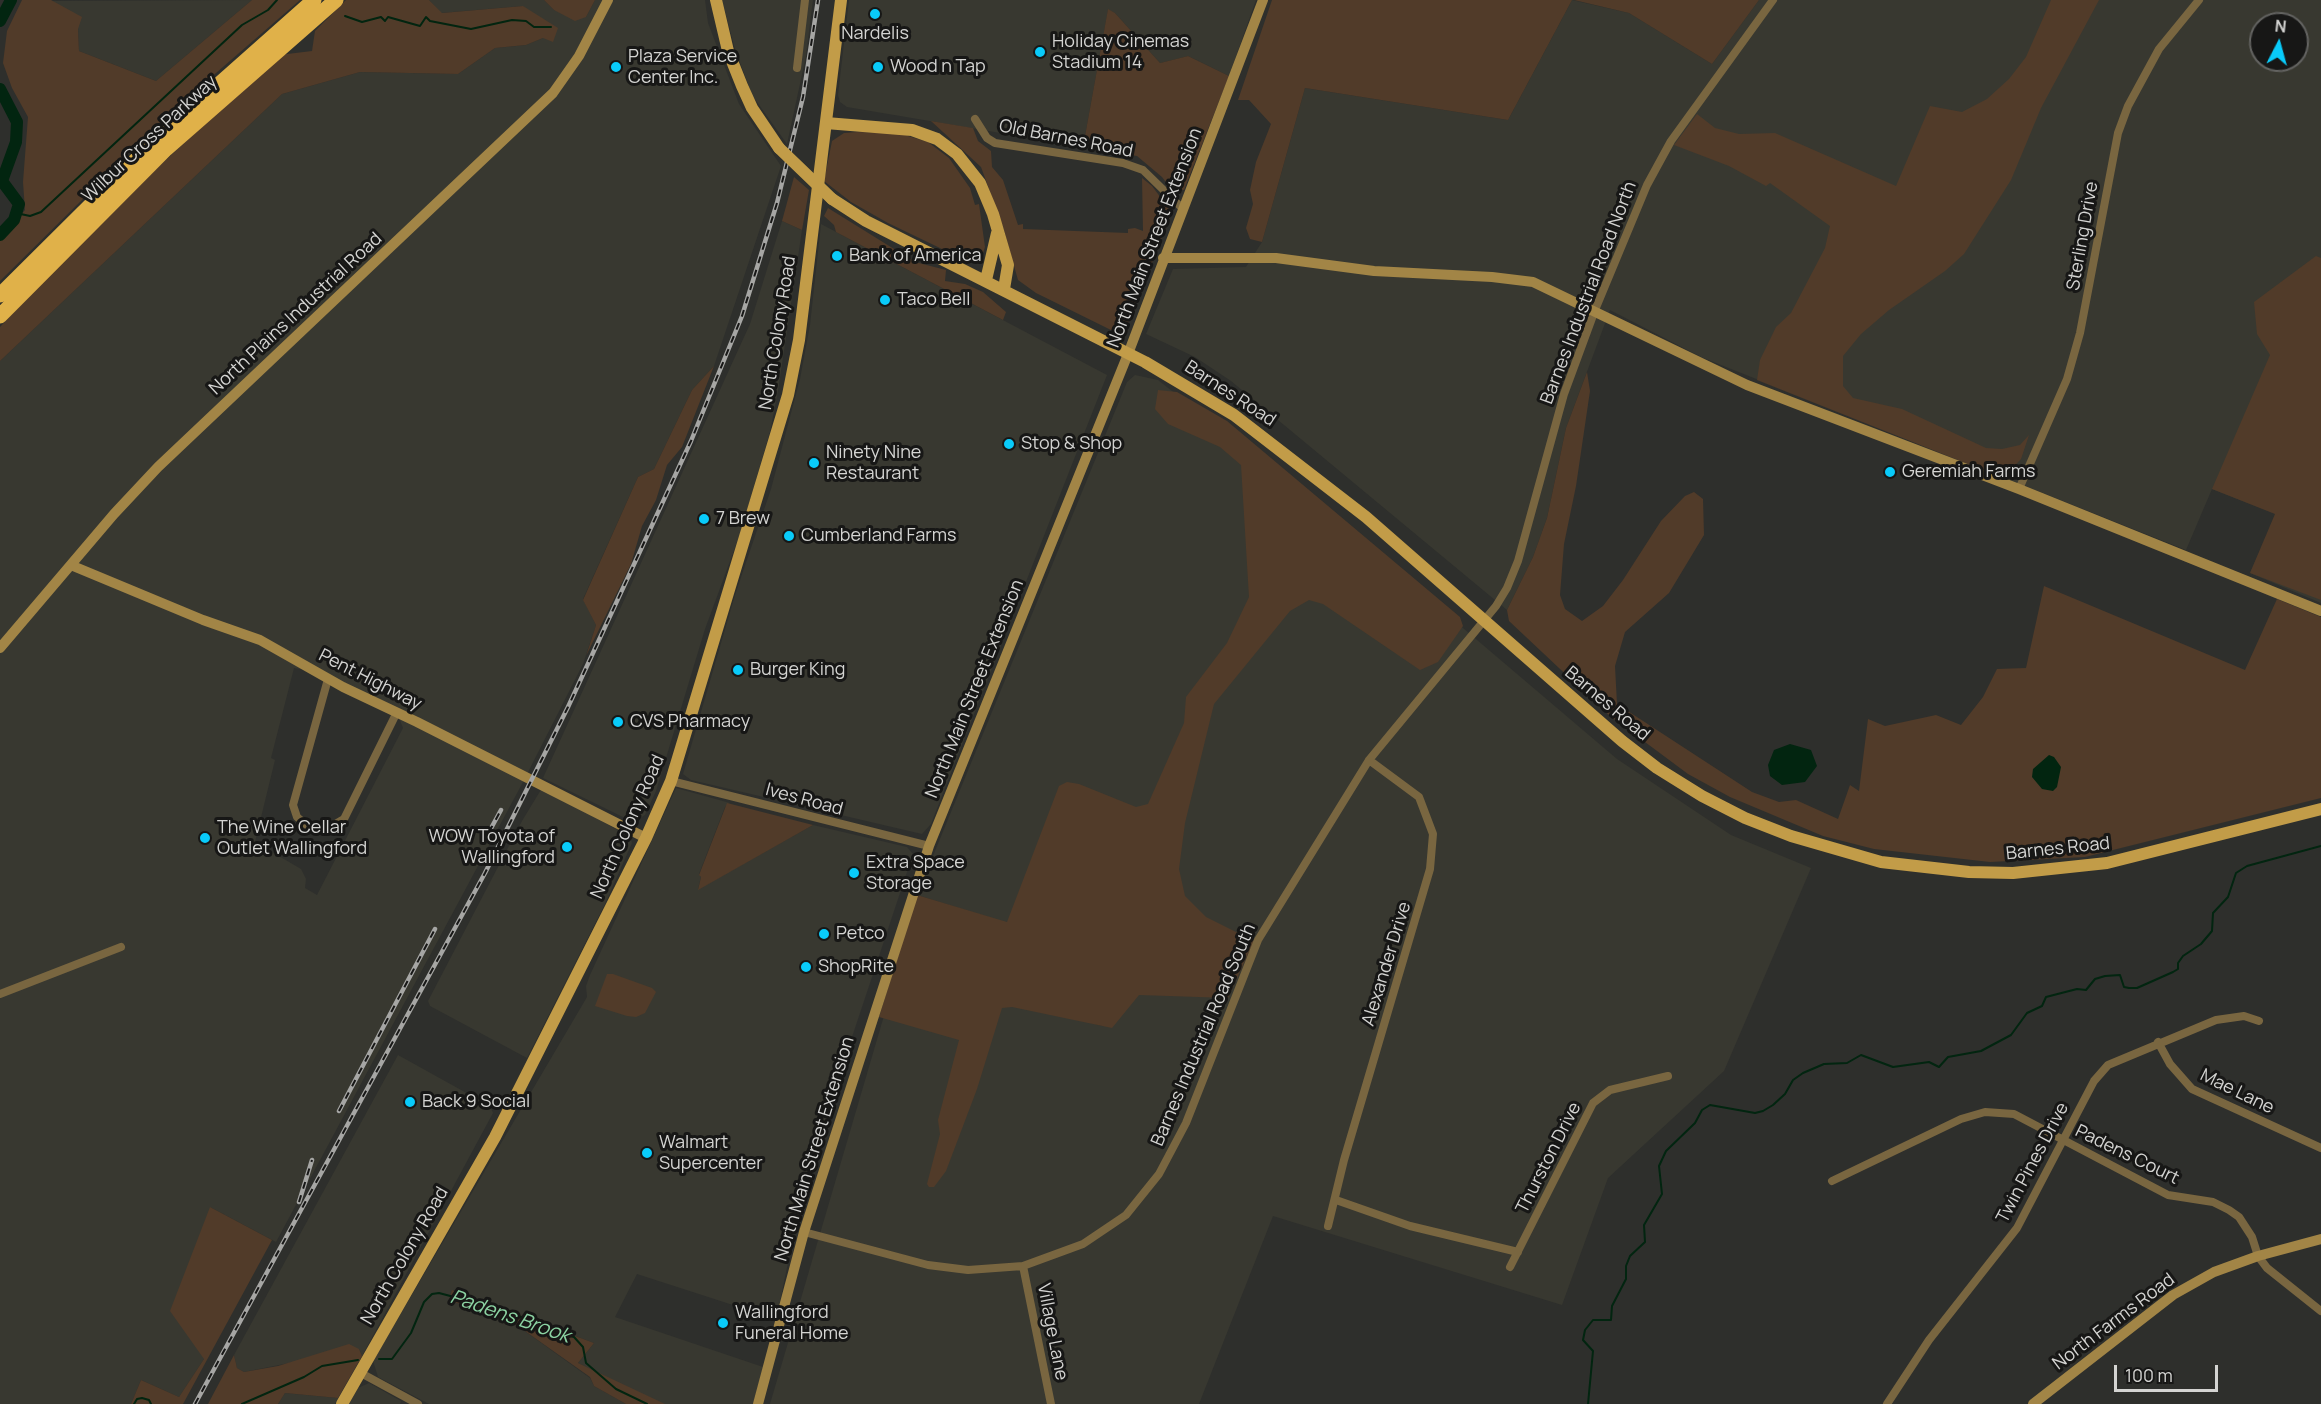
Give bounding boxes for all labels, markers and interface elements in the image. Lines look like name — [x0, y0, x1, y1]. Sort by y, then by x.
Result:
marker: Nardelis — [868, 7, 882, 21]
north arrow — [2249, 12, 2309, 72]
text: N — [2274, 15, 2288, 38]
place label: Nardelis — [841, 23, 909, 45]
place label: Holiday Cinemas Stadium 14 — [1052, 31, 1189, 74]
marker: Holiday Cinemas Stadium 14 — [1033, 45, 1047, 59]
place label: Plaza Service Center Inc. — [628, 46, 737, 88]
place label: Wood n Tap — [890, 56, 986, 78]
marker: Plaza Service Center Inc. — [609, 60, 623, 74]
marker: Wood n Tap — [871, 60, 885, 74]
street label: Wilbur Cross Parkway — [78, 71, 222, 207]
street label: Old Barnes Road — [997, 115, 1135, 163]
street label: North Main Street Extension — [1103, 125, 1207, 351]
street label: Barnes Industrial Road North — [1537, 179, 1641, 407]
street label: Sterling Drive — [2063, 180, 2103, 292]
street label: North Plains Industrial Road — [205, 228, 387, 400]
place label: Bank of America — [849, 245, 982, 267]
marker: Bank of America — [830, 249, 844, 263]
street label: North Colony Road — [755, 255, 801, 411]
place label: Taco Bell — [897, 289, 970, 311]
marker: Taco Bell — [878, 293, 892, 307]
street label: Barnes Road — [1180, 357, 1280, 431]
place label: Stop & Shop — [1021, 433, 1122, 455]
marker: Stop & Shop — [1002, 437, 1016, 451]
place label: Ninety Nine Restaurant — [826, 442, 921, 484]
marker: Ninety Nine Restaurant — [807, 456, 821, 470]
place label: Geremiah Farms — [1902, 461, 2035, 483]
marker: Geremiah Farms — [1883, 465, 1897, 479]
place label: 7 Brew — [716, 508, 770, 530]
marker: 7 Brew — [697, 512, 711, 526]
place label: Cumberland Farms — [801, 525, 957, 547]
marker: Cumberland Farms — [782, 529, 796, 543]
street label: North Main Street Extension — [921, 577, 1029, 801]
street label: Pent Highway — [315, 645, 425, 715]
place label: Burger King — [750, 659, 845, 681]
street label: Barnes Road — [1560, 662, 1654, 746]
marker: Burger King — [731, 663, 745, 677]
place label: CVS Pharmacy — [630, 711, 750, 733]
marker: CVS Pharmacy — [611, 715, 625, 729]
street label: North Colony Road — [587, 752, 669, 902]
street label: Ives Road — [763, 779, 845, 821]
place label: The Wine Cellar Outlet Wallingford — [217, 817, 367, 860]
place label: WOW Toyota of Wallingford — [428, 826, 555, 868]
marker: The Wine Cellar Outlet Wallingford — [198, 831, 212, 845]
street label: Barnes Road — [2005, 833, 2111, 865]
marker: WOW Toyota of Wallingford — [560, 840, 574, 854]
place label: Extra Space Storage — [866, 852, 965, 894]
marker: Extra Space Storage — [847, 866, 861, 880]
street label: Alexander Drive — [1358, 899, 1416, 1029]
street label: Barnes Industrial Road South — [1147, 920, 1261, 1150]
place label: Petco — [836, 923, 885, 945]
marker: Petco — [817, 927, 831, 941]
place label: ShopRite — [818, 956, 894, 978]
marker: ShopRite — [799, 960, 813, 974]
street label: North Main Street Extension — [771, 1034, 859, 1264]
street label: Mae Lane — [2196, 1065, 2278, 1119]
place label: Back 9 Social — [422, 1091, 530, 1113]
marker: Back 9 Social — [403, 1095, 417, 1109]
street label: Thurston Drive — [1512, 1099, 1586, 1217]
street label: Twin Pines Drive — [1992, 1099, 2074, 1227]
street label: Padens Court — [2071, 1121, 2183, 1189]
place label: Walmart Supercenter — [659, 1132, 763, 1174]
marker: Walmart Supercenter — [640, 1146, 654, 1160]
street label: North Colony Road — [357, 1183, 453, 1329]
street label: North Farms Road — [2049, 1269, 2179, 1375]
street label: Village Lane — [1032, 1282, 1072, 1382]
water label: Padens Brook — [447, 1285, 573, 1349]
place label: Wallingford Funeral Home — [735, 1302, 849, 1344]
marker: Wallingford Funeral Home — [716, 1316, 730, 1330]
scale bar — [2117, 1353, 2220, 1391]
text: 100 m — [2125, 1363, 2173, 1387]

